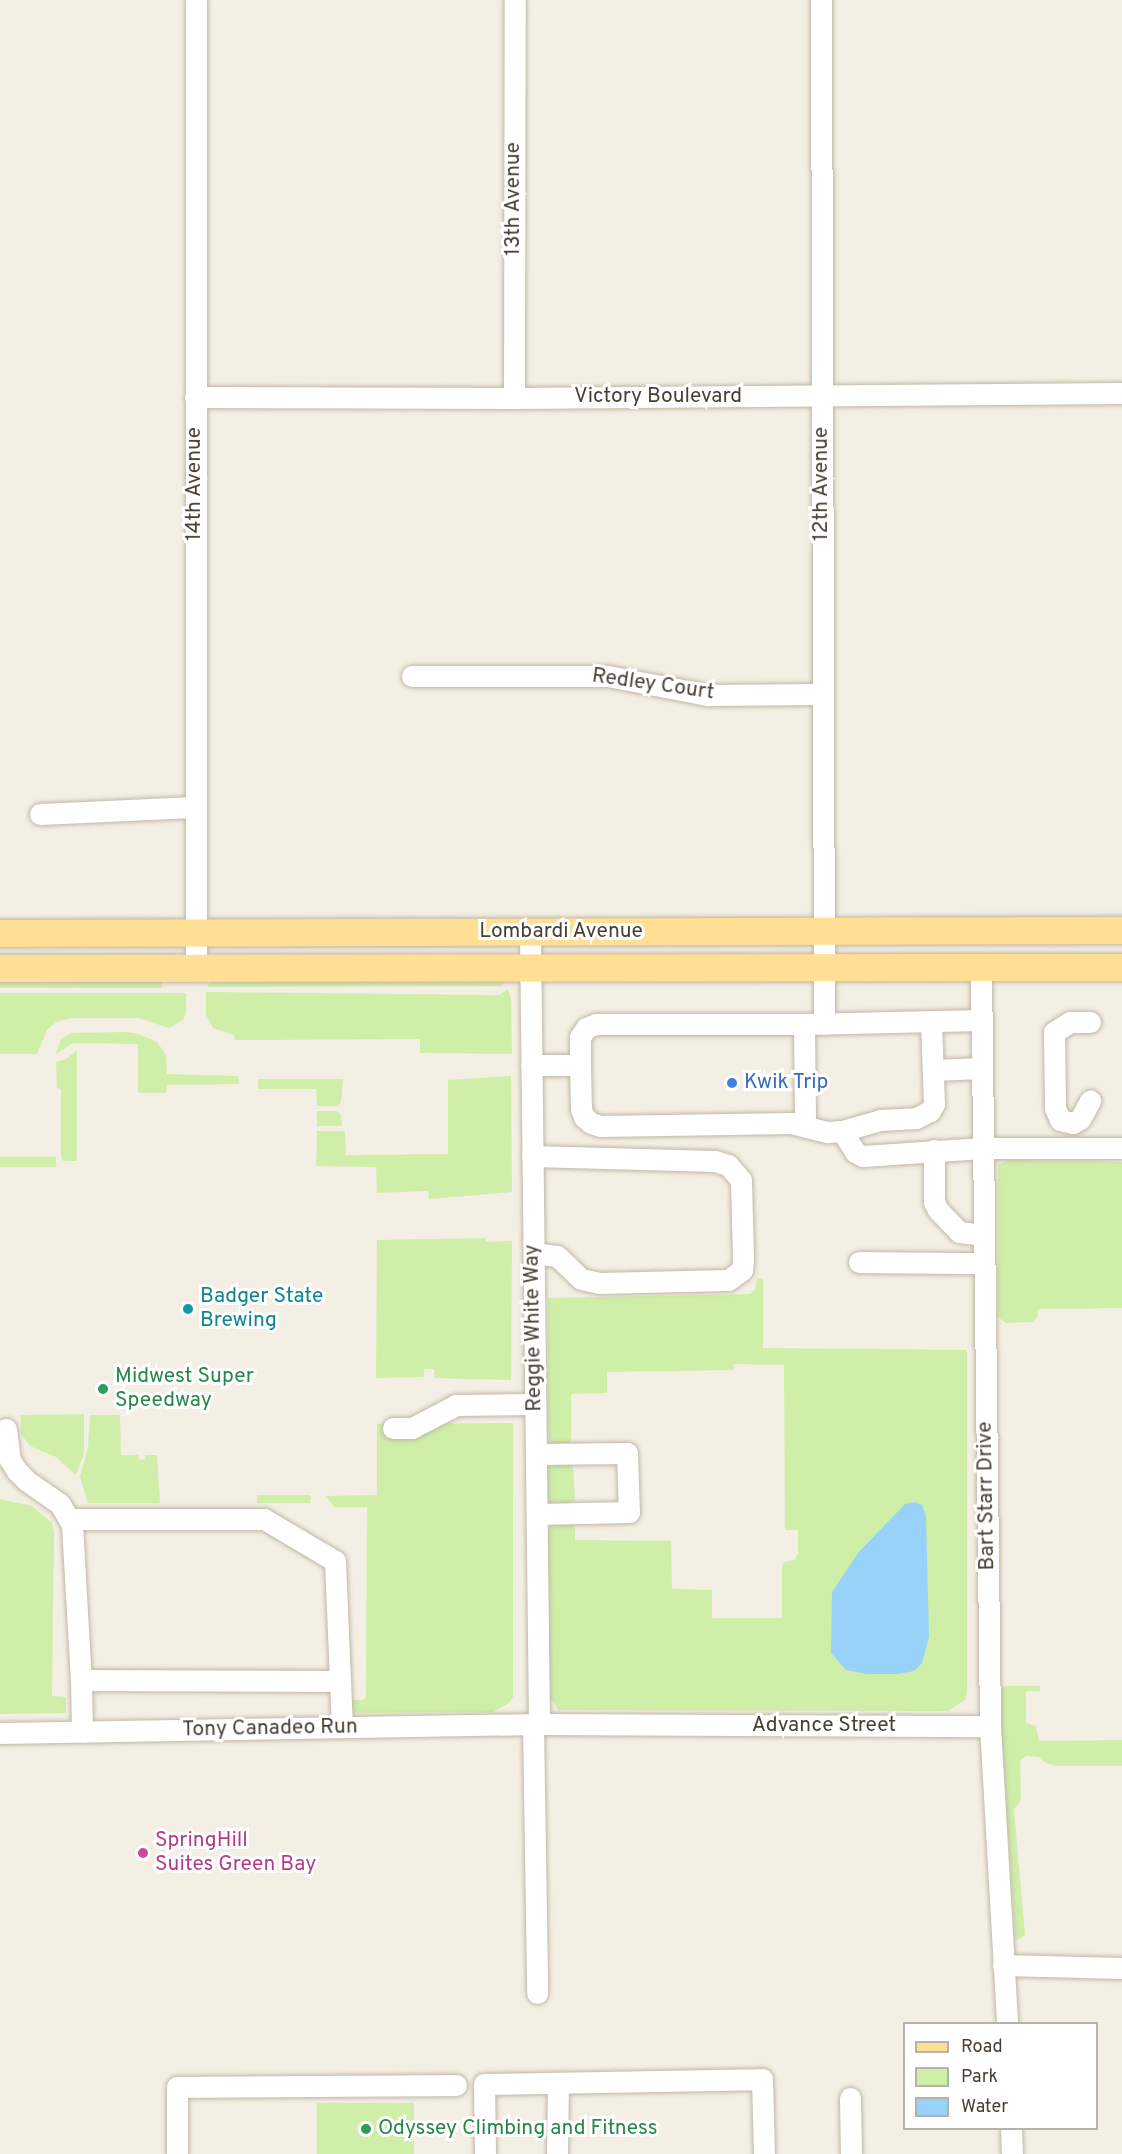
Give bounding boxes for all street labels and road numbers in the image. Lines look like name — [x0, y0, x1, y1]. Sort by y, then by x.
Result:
street label: 13th Avenue — [501, 142, 527, 256]
street label: Victory Boulevard — [574, 384, 742, 410]
street label: 12th Avenue — [809, 426, 835, 542]
street label: 14th Avenue — [182, 427, 208, 541]
street label: Redley Court — [590, 664, 716, 706]
street label: Lombardi Avenue — [479, 919, 643, 945]
street label: Reggie White Way — [520, 1244, 548, 1412]
street label: Bart Starr Drive — [973, 1421, 1001, 1571]
street label: Advance Street — [752, 1713, 896, 1739]
street label: Tony Canadeo Run — [182, 1715, 358, 1743]

